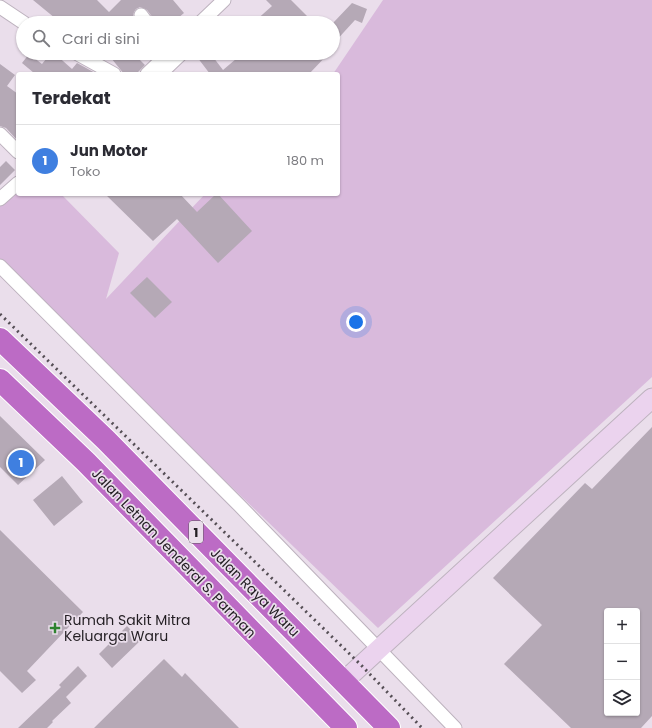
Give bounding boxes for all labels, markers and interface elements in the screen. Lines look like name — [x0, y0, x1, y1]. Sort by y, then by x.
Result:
search box — [16, 16, 340, 60]
icon: search — [30, 27, 52, 49]
text: Cari di sini — [62, 28, 140, 49]
text: Terdekat — [32, 86, 111, 110]
text: Jun Motor — [70, 140, 147, 161]
text: 1 — [43, 151, 47, 170]
text: 180 m — [287, 151, 324, 170]
text: Toko — [70, 162, 100, 181]
your location — [346, 312, 366, 332]
pin: 1 — [8, 448, 34, 478]
street label: Jalan Letnan Jenderal S. Parman — [87, 464, 261, 642]
road number: 1 — [189, 521, 203, 543]
street label: Jalan Raya Waru — [206, 543, 304, 641]
map controls — [604, 608, 640, 716]
button: + — [604, 608, 640, 644]
place label: Rumah Sakit Mitra Keluarga Waru — [64, 610, 191, 646]
marker: Rumah Sakit Mitra Keluarga Waru — [49, 622, 61, 634]
button: − — [604, 644, 640, 680]
button: layers — [604, 680, 640, 716]

